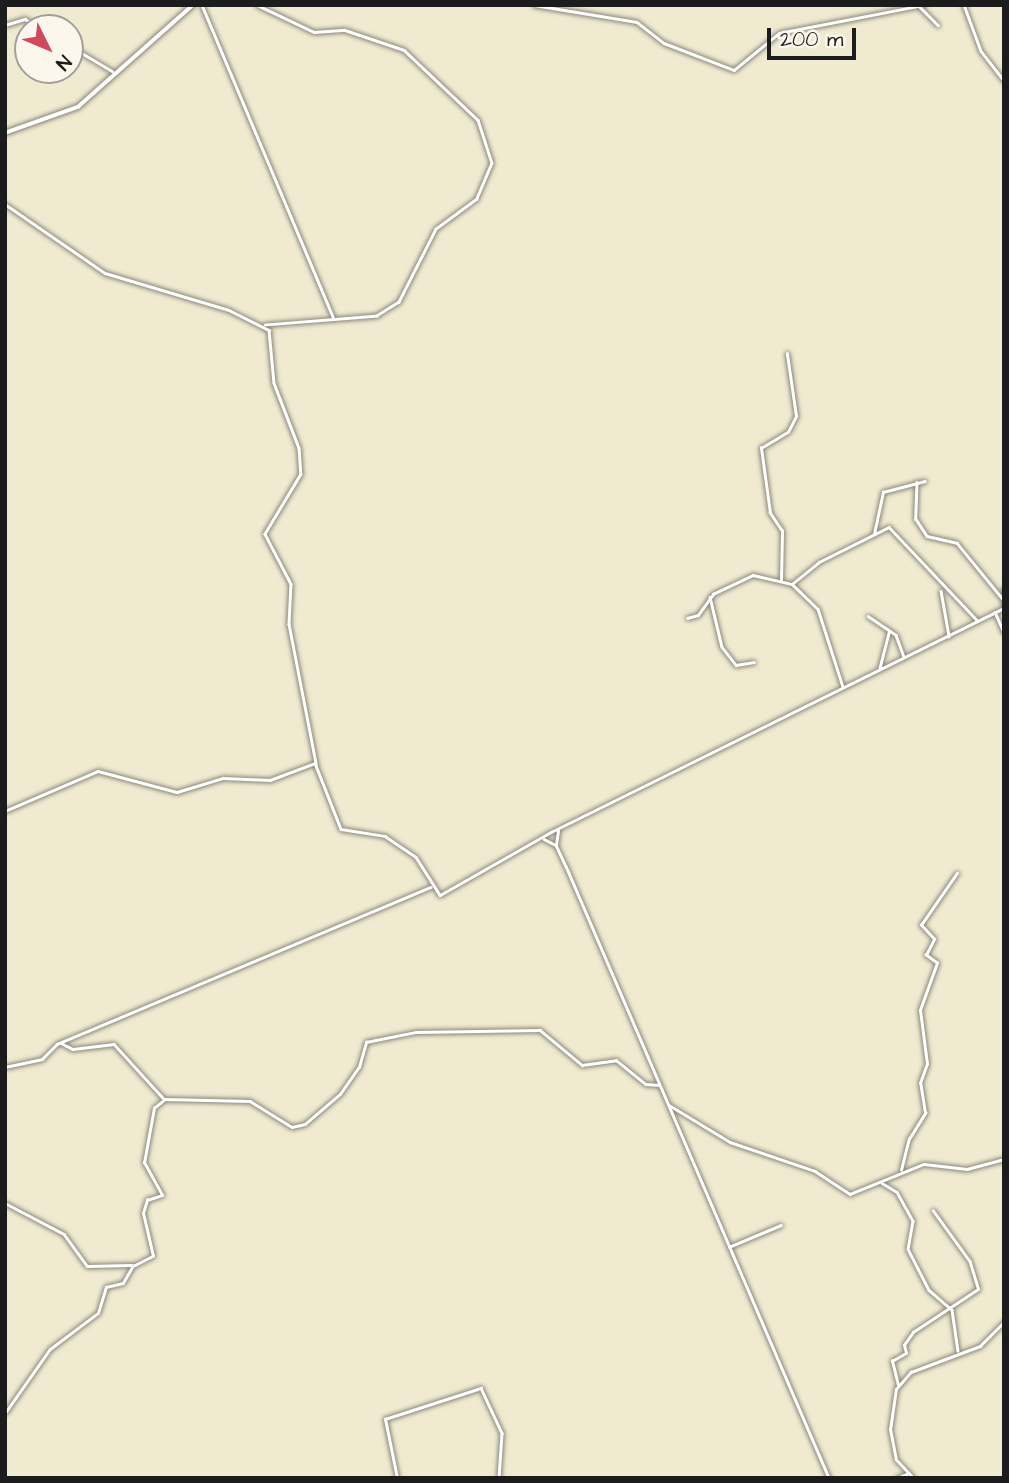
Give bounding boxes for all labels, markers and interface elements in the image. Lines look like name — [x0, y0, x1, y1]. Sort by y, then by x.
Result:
north arrow — [14, 14, 84, 84]
scale bar — [771, 14, 860, 58]
text: 200 m — [780, 25, 843, 54]
text: N — [49, 49, 77, 76]

